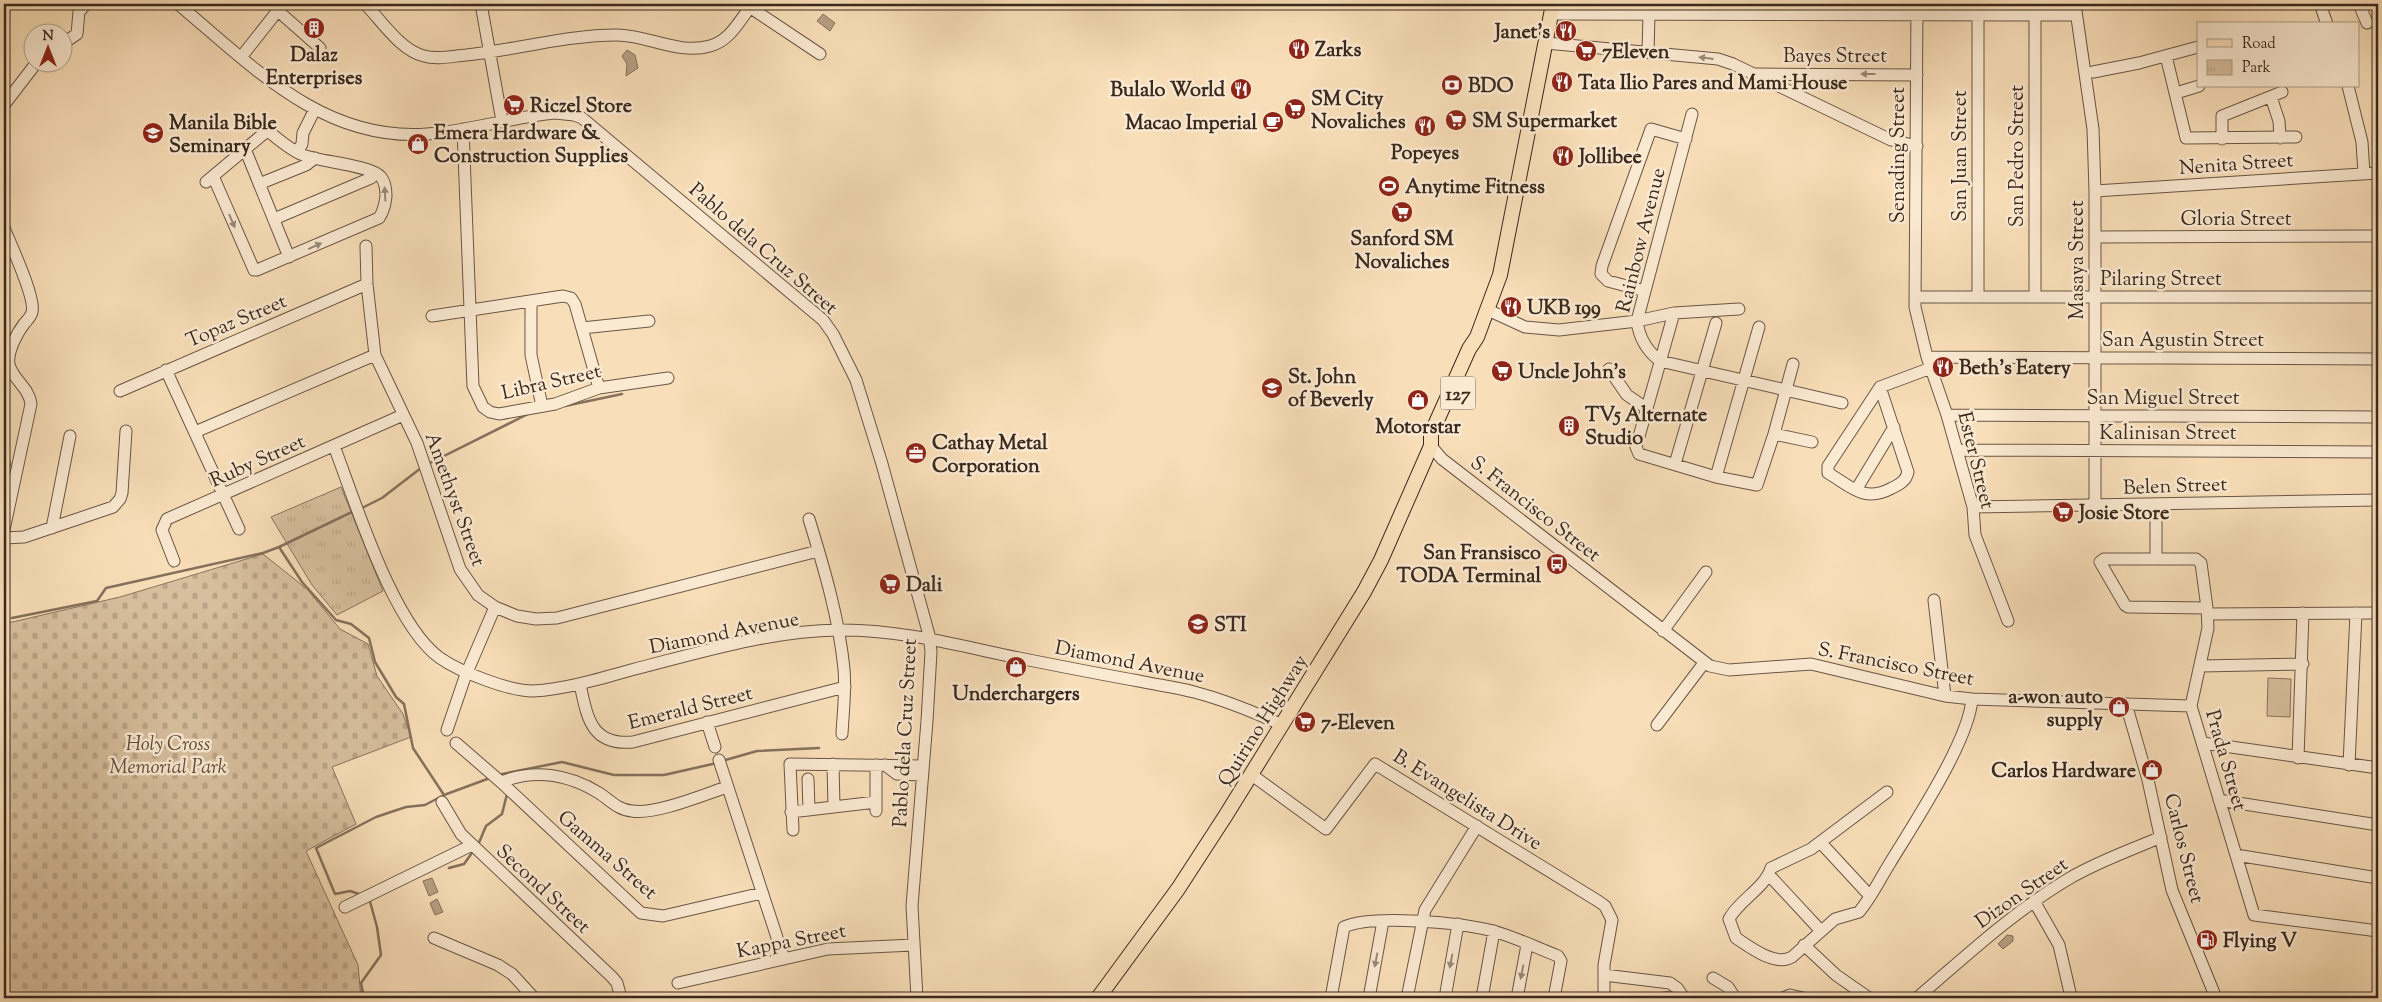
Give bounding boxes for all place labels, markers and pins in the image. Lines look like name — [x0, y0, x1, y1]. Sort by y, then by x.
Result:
building icon: Dalaz Enterprises — [302, 16, 326, 40]
place label: Janet's — [1493, 19, 1550, 48]
restaurant icon: Janet's — [1554, 19, 1578, 43]
restaurant icon: Zarks — [1287, 37, 1311, 61]
place label: Zarks — [1315, 37, 1362, 66]
supermarket icon: 7Eleven — [1574, 39, 1598, 63]
place label: 7Eleven — [1602, 39, 1670, 68]
place label: Dalaz Enterprises — [266, 42, 362, 94]
restaurant icon: Tata Ilio Pares and Mami House — [1550, 70, 1574, 94]
place label: Tata Ilio Pares and Mami House — [1578, 70, 1847, 99]
bank icon: BDO — [1440, 73, 1464, 97]
place label: BDO — [1468, 73, 1514, 102]
place label: Bulalo World — [1110, 77, 1226, 106]
restaurant icon: Bulalo World — [1229, 77, 1253, 101]
place label: SM City Novaliches — [1311, 86, 1406, 138]
supermarket icon: Riczel Store — [502, 93, 526, 117]
place label: Riczel Store — [530, 93, 632, 122]
supermarket icon: SM City Novaliches — [1283, 97, 1307, 121]
supermarket icon: SM Supermarket — [1444, 108, 1468, 132]
place label: SM Supermarket — [1472, 108, 1617, 137]
place label: Manila Bible Seminary — [169, 110, 277, 162]
place label: Macao Imperial — [1125, 110, 1257, 139]
cafe icon: Macao Imperial — [1261, 110, 1285, 134]
restaurant icon: Popeyes — [1413, 114, 1437, 138]
place label: Emera Hardware & Construction Supplies — [434, 120, 628, 172]
school or university icon: Manila Bible Seminary — [141, 121, 165, 145]
shop icon: Emera Hardware & Construction Supplies — [406, 132, 430, 156]
place label: Popeyes — [1391, 140, 1459, 169]
restaurant icon: Jollibee — [1551, 144, 1575, 168]
place label: Jollibee — [1577, 144, 1642, 173]
sports icon: Anytime Fitness — [1377, 174, 1401, 198]
place label: Anytime Fitness — [1405, 174, 1545, 203]
supermarket icon: Sanford SM Novaliches — [1390, 200, 1414, 224]
place label: Sanford SM Novaliches — [1350, 226, 1454, 278]
restaurant icon: UKB 199 — [1499, 295, 1523, 319]
place label: UKB 199 — [1527, 295, 1601, 324]
restaurant icon: Beth's Eatery — [1931, 355, 1955, 379]
place label: Beth's Eatery — [1959, 355, 2071, 384]
supermarket icon: Uncle John's — [1490, 359, 1514, 383]
place label: Uncle John's — [1518, 359, 1626, 388]
place label: St. John of Beverly — [1288, 364, 1374, 416]
school or university icon: St. John of Beverly — [1260, 376, 1284, 400]
shop icon: Motorstar — [1406, 388, 1430, 412]
place label: TV5 Alternate Studio — [1585, 402, 1707, 454]
place label: Motorstar — [1375, 414, 1461, 443]
building icon: TV5 Alternate Studio — [1557, 414, 1581, 438]
place label: Cathay Metal Corporation — [932, 430, 1048, 482]
office icon: Cathay Metal Corporation — [904, 441, 928, 465]
supermarket icon: Josie Store — [2051, 500, 2075, 524]
place label: Josie Store — [2077, 500, 2169, 529]
place label: San Fransisco TODA Terminal — [1397, 540, 1541, 592]
bus stop icon: San Fransisco TODA Terminal — [1545, 552, 1569, 576]
supermarket icon: Dali — [878, 572, 902, 596]
place label: Dali — [906, 572, 943, 601]
school or university icon: STI — [1186, 612, 1210, 636]
place label: STI — [1214, 612, 1247, 641]
shop icon: Underchargers — [1004, 655, 1028, 679]
place label: Underchargers — [952, 681, 1080, 710]
place label: a-won auto supply — [2008, 684, 2103, 736]
shop icon: a-won auto supply — [2107, 695, 2131, 719]
supermarket icon: 7-Eleven — [1293, 710, 1317, 734]
place label: 7-Eleven — [1321, 710, 1395, 739]
place label: Carlos Hardware — [1991, 758, 2136, 787]
shop icon: Carlos Hardware — [2140, 758, 2164, 782]
fuel station icon: Flying V — [2195, 928, 2219, 952]
place label: Flying V — [2223, 928, 2298, 957]

